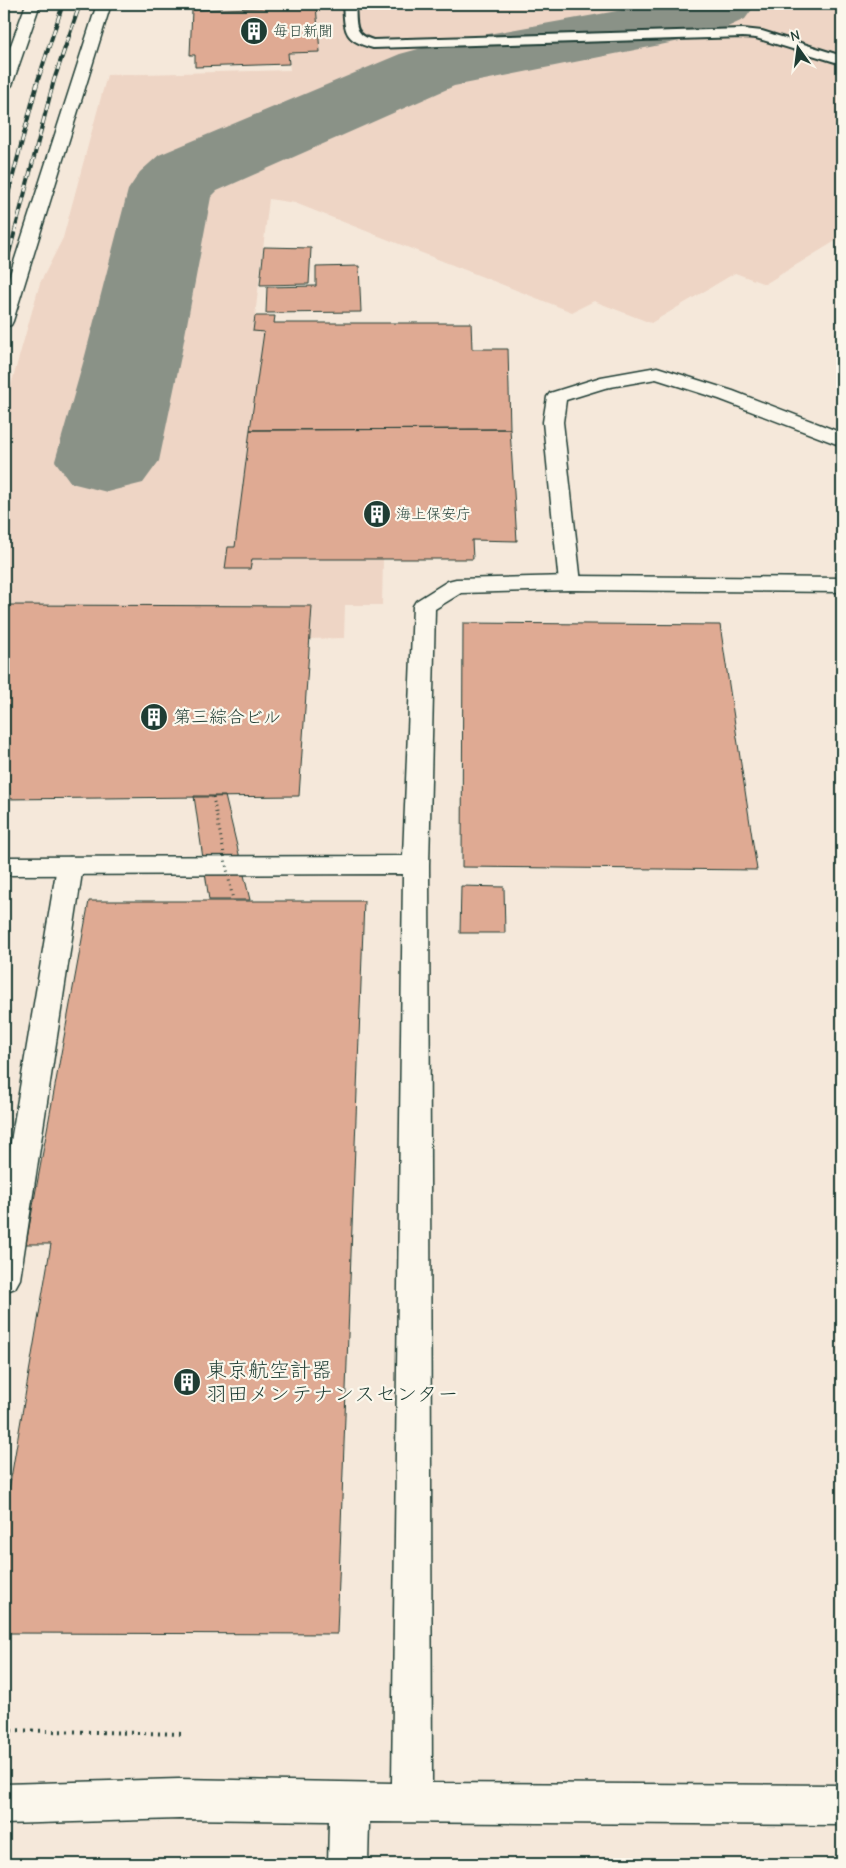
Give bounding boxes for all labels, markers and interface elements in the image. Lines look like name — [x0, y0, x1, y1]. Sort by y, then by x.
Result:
building icon: 毎日新聞 — [239, 16, 269, 46]
place label: 毎日新聞 — [273, 22, 333, 40]
north arrow — [774, 22, 824, 72]
text: N — [788, 27, 801, 45]
building icon: 海上保安庁 — [362, 499, 392, 529]
place label: 海上保安庁 — [396, 505, 471, 523]
building icon: 第三綜合ビル — [139, 702, 169, 732]
place label: 第三綜合ビル — [173, 707, 281, 728]
place label: 東京航空計器 羽田メンテナンスセンター — [206, 1358, 458, 1406]
building icon: 東京航空計器 羽田メンテナンスセンター — [172, 1367, 202, 1397]

